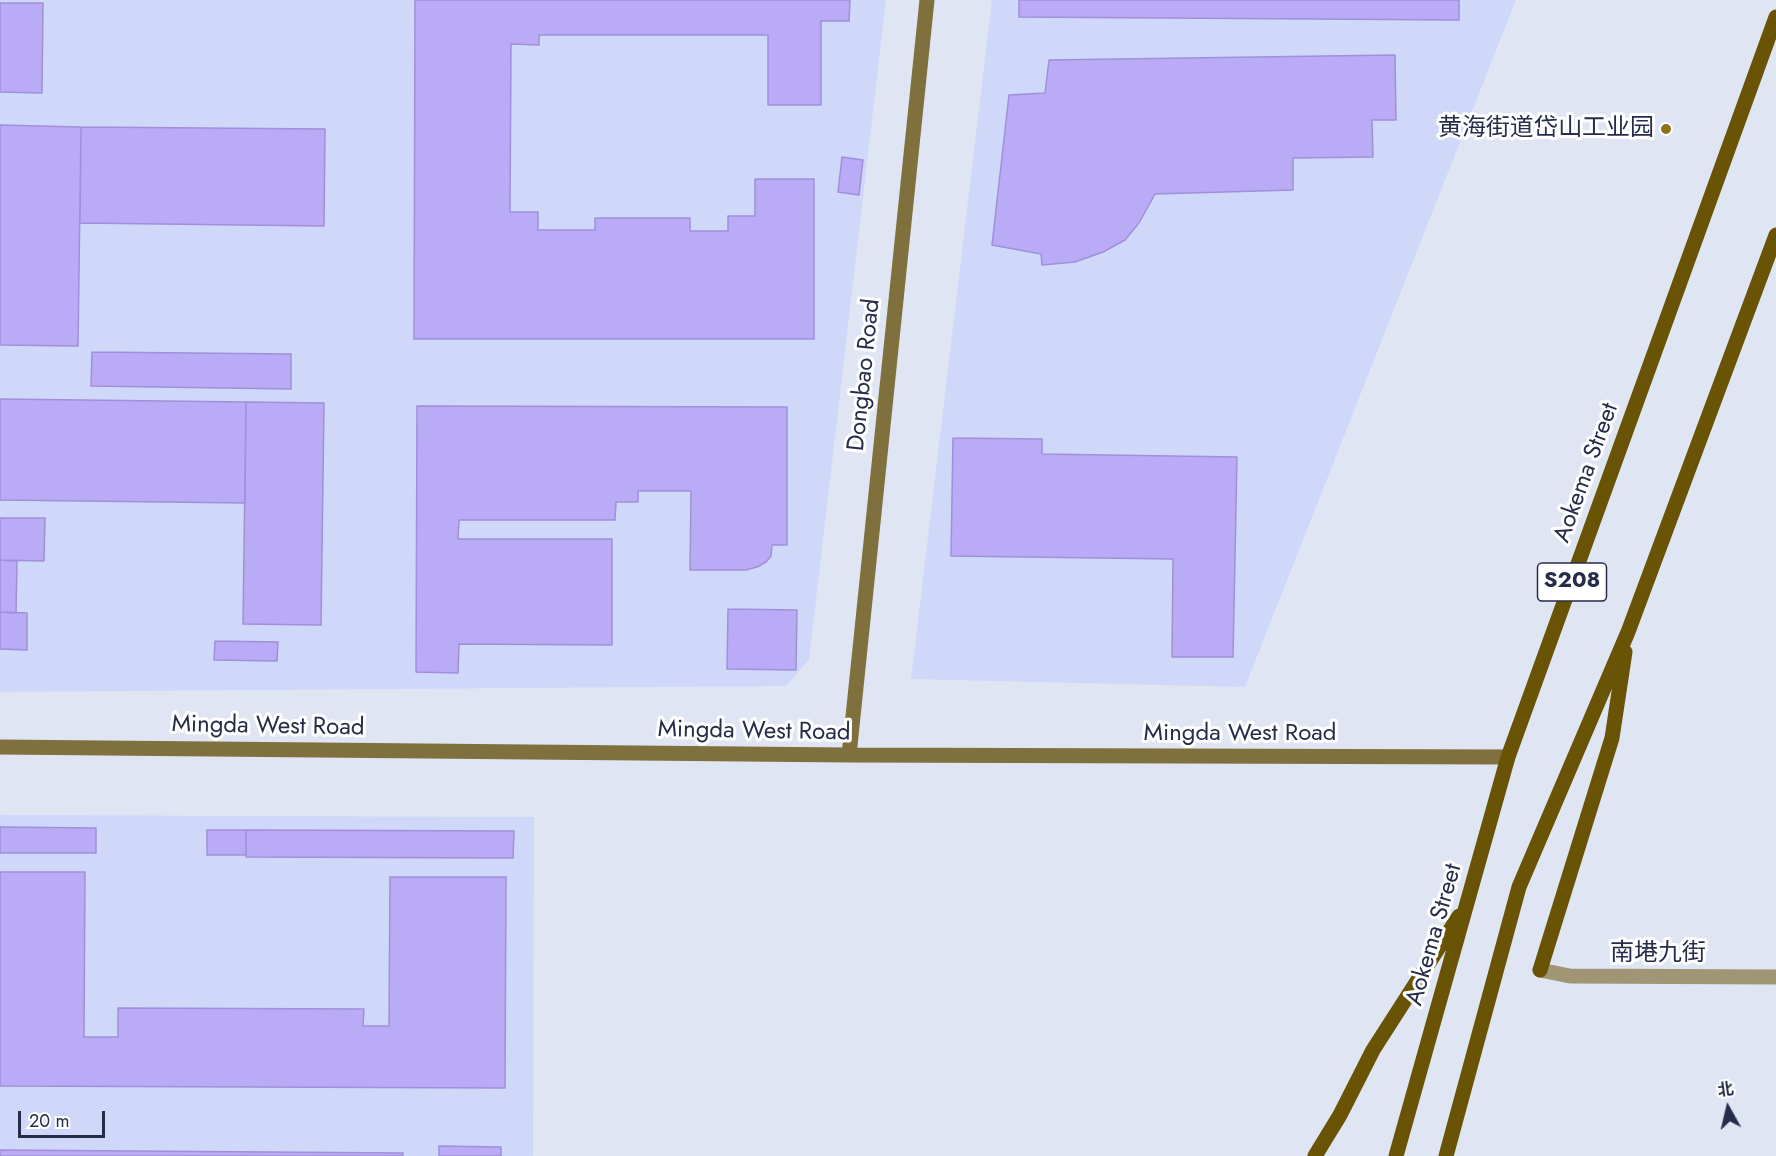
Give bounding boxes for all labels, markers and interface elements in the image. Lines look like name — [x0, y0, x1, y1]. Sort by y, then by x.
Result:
place label: 黄海街道岱山工业园 — [1438, 115, 1654, 143]
marker: 黄海街道岱山工业园 — [1659, 122, 1673, 136]
street label: Dongbao Road — [843, 297, 887, 453]
street label: Aokema Street — [1548, 399, 1626, 547]
road number: S208 — [1538, 563, 1606, 601]
street label: Mingda West Road — [171, 711, 365, 743]
street label: Mingda West Road — [657, 716, 851, 748]
street label: Mingda West Road — [1144, 720, 1336, 748]
street label: Aokema Street — [1401, 861, 1469, 1009]
street label: 南塂九街 — [1610, 940, 1706, 968]
text: 北 — [1716, 1077, 1735, 1102]
north arrow — [1698, 1078, 1758, 1138]
scale bar — [21, 1099, 108, 1137]
text: 20 m — [29, 1108, 69, 1134]

